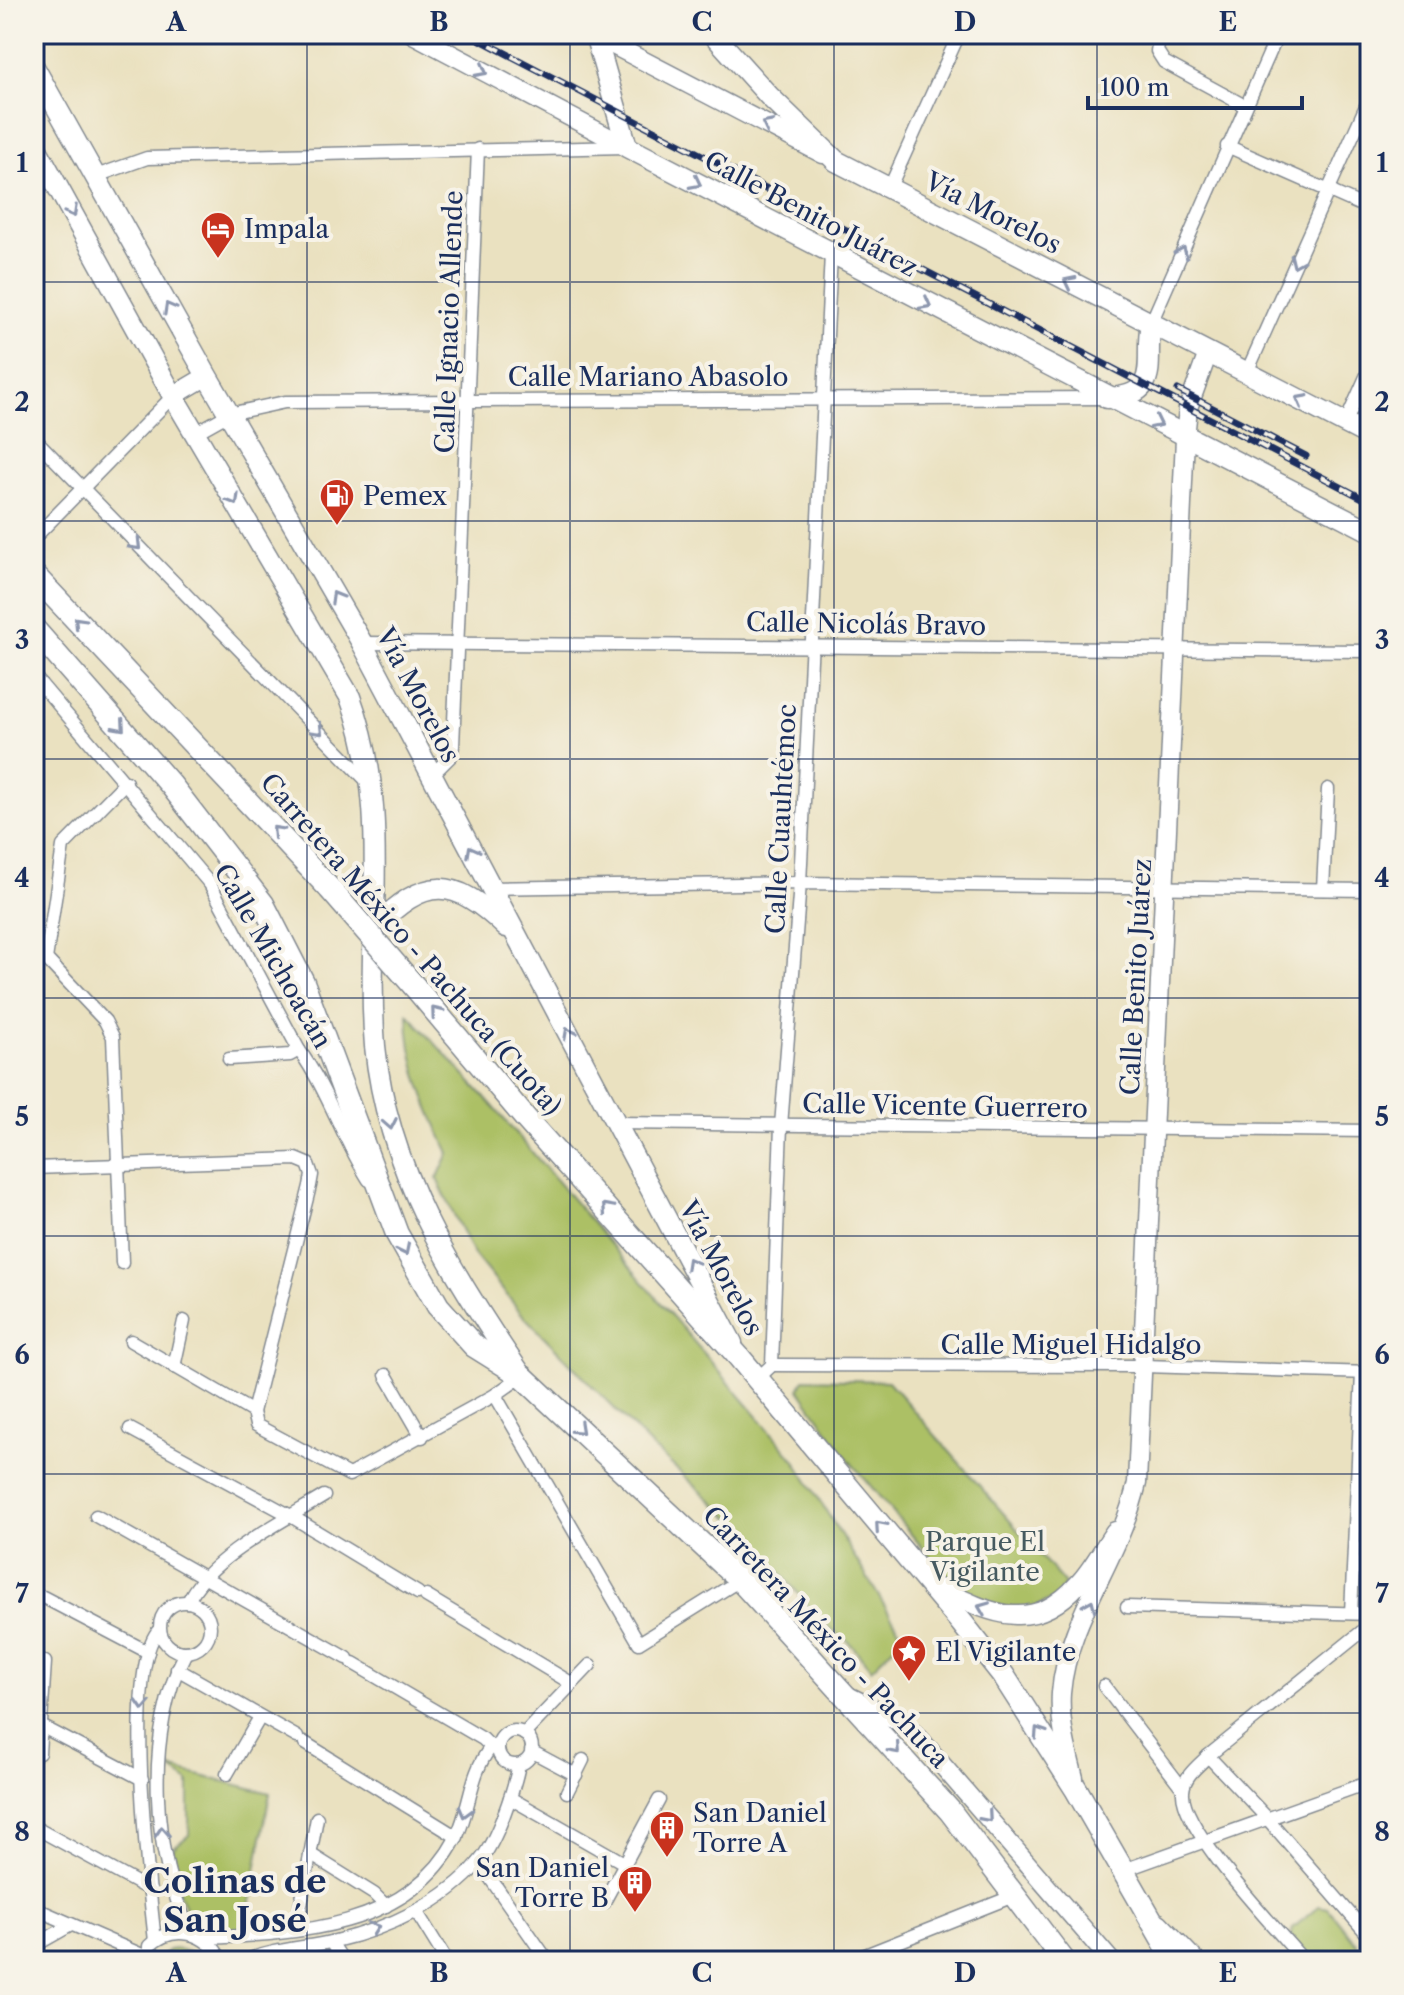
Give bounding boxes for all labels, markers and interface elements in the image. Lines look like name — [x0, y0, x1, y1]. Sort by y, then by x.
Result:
text: A — [165, 6, 187, 38]
text: B — [429, 6, 449, 38]
text: C — [692, 6, 712, 38]
text: D — [954, 6, 976, 38]
text: E — [1219, 6, 1237, 38]
scale bar — [1088, 60, 1302, 110]
one-way arrow — [474, 61, 489, 76]
text: 100 m — [1100, 73, 1169, 102]
one-way arrow — [761, 119, 776, 134]
street label: Calle Benito Juárez — [699, 144, 923, 284]
text: 1 — [16, 147, 28, 179]
text: 1 — [1376, 147, 1388, 179]
street label: Vía Morelos — [919, 165, 1066, 261]
one-way arrow — [687, 174, 702, 189]
street label: Calle Ignacio Allende — [428, 190, 470, 454]
one-way arrow — [62, 204, 77, 218]
hotel icon: Impala — [199, 210, 237, 260]
place label: Impala — [244, 213, 329, 245]
one-way arrow — [1172, 246, 1188, 260]
one-way arrow — [1290, 254, 1306, 268]
one-way arrow — [1063, 276, 1078, 291]
one-way arrow — [918, 294, 933, 309]
one-way arrow — [163, 302, 179, 317]
street label: Calle Mariano Abasolo — [508, 361, 788, 393]
text: 2 — [14, 386, 30, 418]
text: 2 — [1374, 386, 1390, 418]
one-way arrow — [1294, 395, 1309, 410]
one-way arrow — [1149, 414, 1164, 429]
fuel station icon: Pemex — [318, 477, 356, 527]
place label: Pemex — [363, 480, 448, 512]
one-way arrow — [224, 491, 240, 506]
one-way arrow — [127, 536, 141, 550]
one-way arrow — [330, 591, 346, 606]
street label: Calle Nicolás Bravo — [746, 606, 986, 642]
one-way arrow — [74, 617, 88, 631]
street label: Vía Morelos — [369, 621, 467, 768]
text: 3 — [15, 624, 29, 656]
text: 3 — [1375, 624, 1389, 656]
street label: Calle Cuauhtémoc — [759, 703, 803, 935]
one-way arrow — [110, 716, 125, 731]
one-way arrow — [309, 721, 323, 735]
street label: Carretera México - Pachuca (Cuota) — [254, 766, 568, 1122]
one-way arrow — [272, 826, 287, 840]
one-way arrow — [466, 845, 481, 860]
street label: Calle Michoacán — [207, 858, 339, 1054]
street label: Calle Benito Juárez — [1114, 858, 1158, 1096]
text: 4 — [14, 862, 30, 894]
text: 4 — [1374, 862, 1390, 894]
one-way arrow — [431, 1007, 446, 1022]
one-way arrow — [563, 1027, 578, 1041]
street label: Calle Vicente Guerrero — [802, 1088, 1088, 1124]
text: 5 — [15, 1101, 29, 1133]
text: 5 — [1375, 1101, 1389, 1133]
one-way arrow — [381, 1117, 398, 1131]
street label: Vía Morelos — [672, 1194, 770, 1341]
one-way arrow — [602, 1203, 617, 1218]
one-way arrow — [395, 1242, 410, 1257]
one-way arrow — [685, 1256, 700, 1271]
street label: Calle Miguel Hidalgo — [941, 1329, 1201, 1361]
text: 6 — [14, 1339, 30, 1371]
text: 6 — [1374, 1339, 1390, 1371]
one-way arrow — [570, 1419, 584, 1434]
street label: Carretera México - Pachuca — [696, 1499, 956, 1775]
one-way arrow — [876, 1521, 890, 1536]
park label: Parque El Vigilante — [925, 1526, 1045, 1588]
text: 7 — [15, 1578, 29, 1610]
text: 7 — [1375, 1578, 1389, 1610]
one-way arrow — [1080, 1599, 1096, 1614]
one-way arrow — [977, 1601, 991, 1617]
place icon: El Vigilante — [890, 1633, 928, 1683]
place label: El Vigilante — [935, 1636, 1076, 1668]
one-way arrow — [135, 1699, 152, 1712]
one-way arrow — [1034, 1726, 1049, 1740]
one-way arrow — [886, 1740, 900, 1755]
place label: San Daniel Torre A — [693, 1797, 827, 1859]
one-way arrow — [458, 1805, 475, 1819]
one-way arrow — [977, 1808, 992, 1823]
building icon: San Daniel Torre A — [648, 1809, 686, 1859]
text: 8 — [14, 1816, 30, 1848]
text: 8 — [1374, 1816, 1390, 1848]
one-way arrow — [154, 1826, 171, 1839]
place label: San Daniel Torre B — [475, 1852, 609, 1914]
district label: Colinas de San José — [143, 1860, 327, 1941]
building icon: San Daniel Torre B — [616, 1864, 654, 1914]
one-way arrow — [366, 1922, 380, 1938]
text: A — [165, 1957, 187, 1989]
text: B — [429, 1957, 449, 1989]
text: C — [692, 1957, 712, 1989]
text: D — [954, 1957, 976, 1989]
text: E — [1219, 1957, 1237, 1989]

